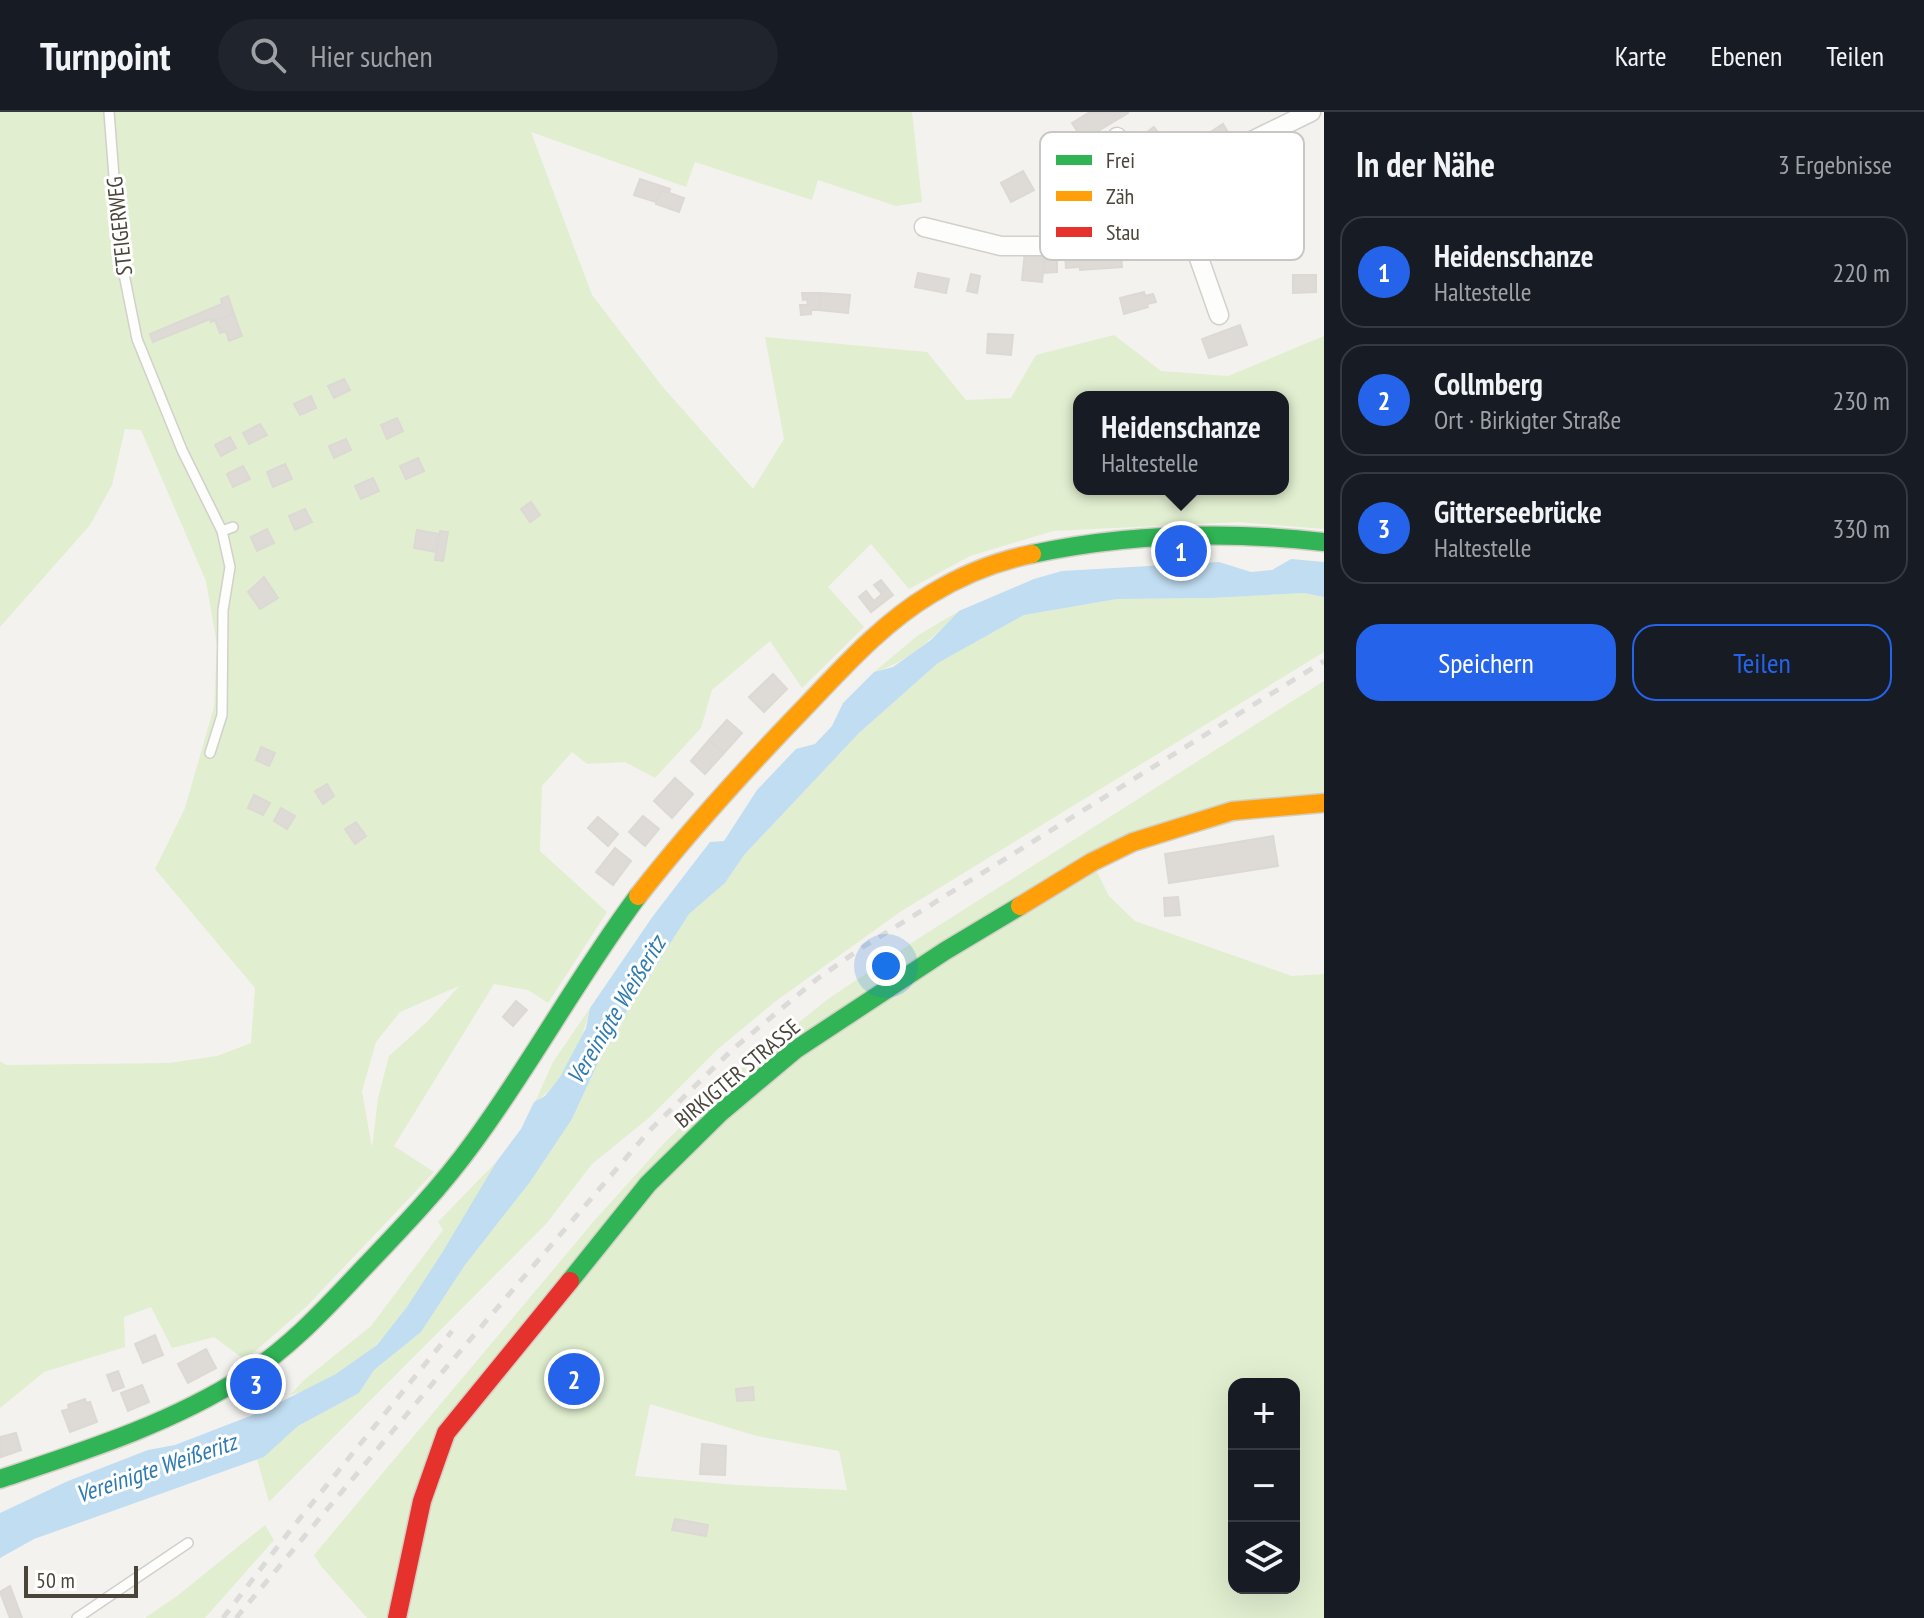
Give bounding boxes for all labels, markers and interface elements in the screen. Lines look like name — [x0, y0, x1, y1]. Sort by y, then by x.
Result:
search box — [218, 19, 778, 91]
text: Turnpoint — [40, 31, 170, 80]
icon: search — [246, 33, 290, 77]
text: Hier suchen — [310, 36, 433, 75]
text: Karte — [1615, 37, 1666, 74]
text: Ebenen — [1710, 37, 1782, 74]
text: Teilen — [1826, 37, 1884, 74]
legend — [1040, 132, 1304, 260]
text: In der Nähe — [1356, 142, 1495, 186]
text: Frei — [1106, 146, 1135, 174]
text: 3 Ergebnisse — [1778, 148, 1892, 181]
street label: STEIGERWEG — [100, 175, 138, 277]
text: Zäh — [1106, 182, 1134, 210]
text: Stau — [1106, 218, 1140, 246]
text: Heidenschanze — [1434, 236, 1594, 275]
text: 1 — [1378, 256, 1390, 289]
text: 220 m — [1832, 256, 1890, 289]
text: Haltestelle — [1434, 275, 1531, 308]
text: Collmberg — [1434, 364, 1543, 403]
text: 2 — [1378, 384, 1390, 417]
text: 230 m — [1832, 384, 1890, 417]
popup — [1073, 391, 1289, 495]
text: Ort · Birkigter Straße — [1434, 403, 1621, 436]
text: Heidenschanze — [1101, 407, 1261, 446]
text: Haltestelle — [1101, 446, 1199, 479]
text: Gitterseebrücke — [1434, 492, 1602, 531]
text: 3 — [1378, 512, 1390, 545]
text: 330 m — [1832, 512, 1890, 545]
pin: 1 — [1155, 521, 1207, 581]
text: Haltestelle — [1434, 531, 1531, 564]
button: Speichern — [1356, 624, 1616, 701]
button: Teilen — [1632, 624, 1892, 701]
water label: Vereinigte Weißeritz — [560, 928, 674, 1090]
your location — [866, 946, 906, 986]
street label: BIRKIGTER STRASSE — [669, 1012, 805, 1134]
pin: 2 — [548, 1349, 600, 1409]
pin: 3 — [230, 1354, 282, 1414]
map controls — [1228, 1378, 1300, 1594]
button: + — [1228, 1378, 1300, 1450]
water label: Vereinigte Weißeritz — [72, 1425, 243, 1510]
button: − — [1228, 1450, 1300, 1522]
button: layers — [1228, 1522, 1300, 1594]
scale bar — [24, 1562, 138, 1598]
text: 50 m — [36, 1566, 75, 1594]

